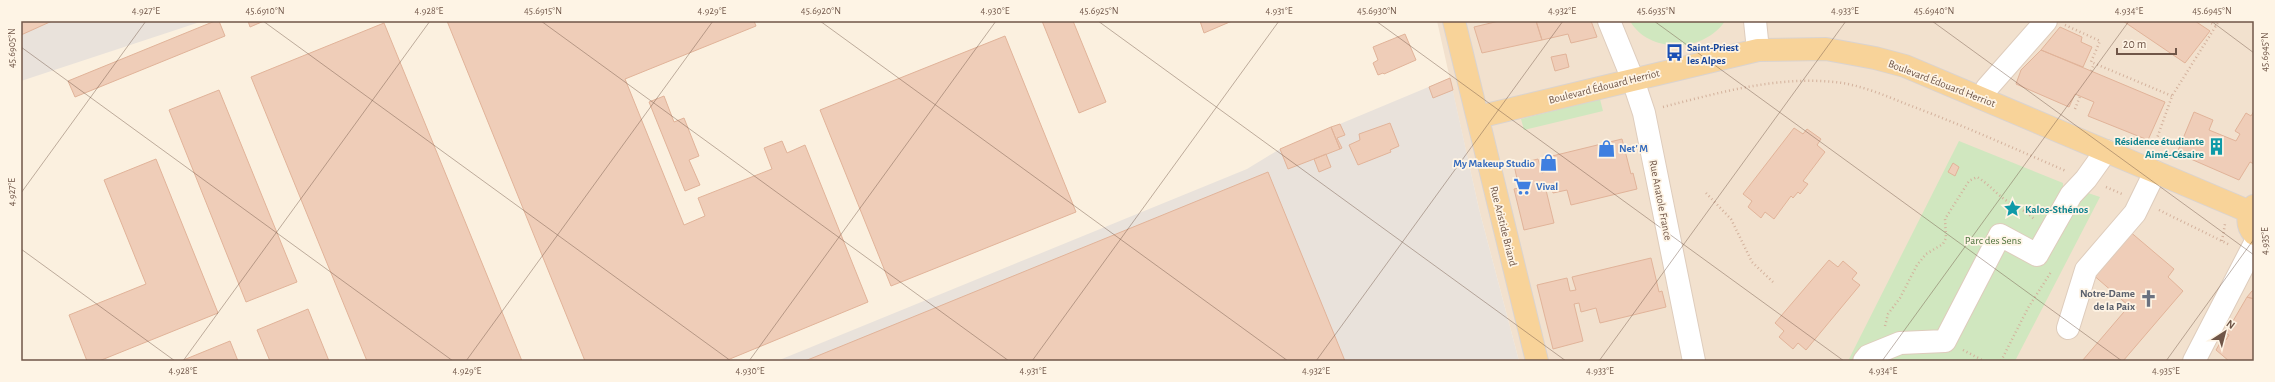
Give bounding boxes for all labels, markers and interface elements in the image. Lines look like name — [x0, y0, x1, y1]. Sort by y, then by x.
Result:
text: 4.927°E — [132, 6, 160, 16]
text: 45.6910°N — [245, 6, 285, 16]
text: 4.928°E — [415, 6, 444, 16]
text: 45.6915°N — [524, 6, 562, 16]
text: 4.929°E — [698, 6, 727, 16]
text: 45.6920°N — [801, 6, 841, 16]
text: 4.930°E — [981, 6, 1010, 16]
text: 45.6925°N — [1079, 6, 1119, 16]
text: 4.931°E — [1265, 6, 1293, 16]
text: 45.6930°N — [1357, 6, 1397, 16]
text: 4.932°E — [1548, 6, 1576, 16]
text: 45.6935°N — [1637, 6, 1675, 16]
text: 4.933°E — [1831, 6, 1859, 16]
text: 45.6940°N — [1914, 6, 1954, 16]
text: 4.934°E — [2115, 6, 2143, 16]
text: 45.6945°N — [2192, 6, 2232, 16]
text: 45.6905°N — [7, 28, 17, 68]
scale bar — [2117, 30, 2176, 56]
text: 45.6945°N — [2260, 32, 2270, 72]
text: 20 m — [2123, 38, 2146, 50]
place label: Saint-Priest les Alpes — [1687, 42, 1739, 66]
bus stop icon: Saint-Priest les Alpes — [1664, 43, 1684, 63]
street label: Boulevard Édouard Herriot — [1887, 57, 1998, 109]
street label: Boulevard Édouard Herriot — [1547, 66, 1661, 106]
place label: Résidence étudiante Aimé-Césaire — [2115, 136, 2204, 160]
building icon: Résidence étudiante Aimé-Césaire — [2207, 137, 2227, 157]
shop icon: Net' M — [1596, 138, 1616, 158]
place label: Net' M — [1619, 143, 1648, 154]
shop icon: My Makeup Studio — [1538, 153, 1558, 173]
place label: My Makeup Studio — [1453, 158, 1536, 169]
street label: Rue Anatole France — [1647, 159, 1674, 241]
supermarket icon: Vival — [1513, 176, 1533, 196]
text: 4.927°E — [7, 178, 17, 206]
place label: Vival — [1536, 181, 1558, 192]
street label: Rue Aristide Briand — [1488, 185, 1519, 268]
place icon: Kalos-Sthénos — [2002, 199, 2022, 219]
place label: Kalos-Sthénos — [2025, 204, 2088, 215]
text: 4.935°E — [2260, 227, 2270, 255]
park label: Parc des Sens — [1965, 235, 2021, 246]
place label: Notre-Dame de la Paix — [2080, 288, 2135, 312]
church icon: Notre-Dame de la Paix — [2138, 289, 2158, 309]
north arrow — [2205, 312, 2245, 352]
text: N — [2224, 318, 2237, 331]
text: 4.928°E — [169, 366, 198, 376]
text: 4.929°E — [453, 366, 482, 376]
text: 4.930°E — [736, 366, 765, 376]
text: 4.931°E — [1019, 366, 1047, 376]
text: 4.932°E — [1302, 366, 1330, 376]
text: 4.933°E — [1586, 366, 1614, 376]
text: 4.934°E — [1869, 366, 1897, 376]
text: 4.935°E — [2152, 366, 2180, 376]

